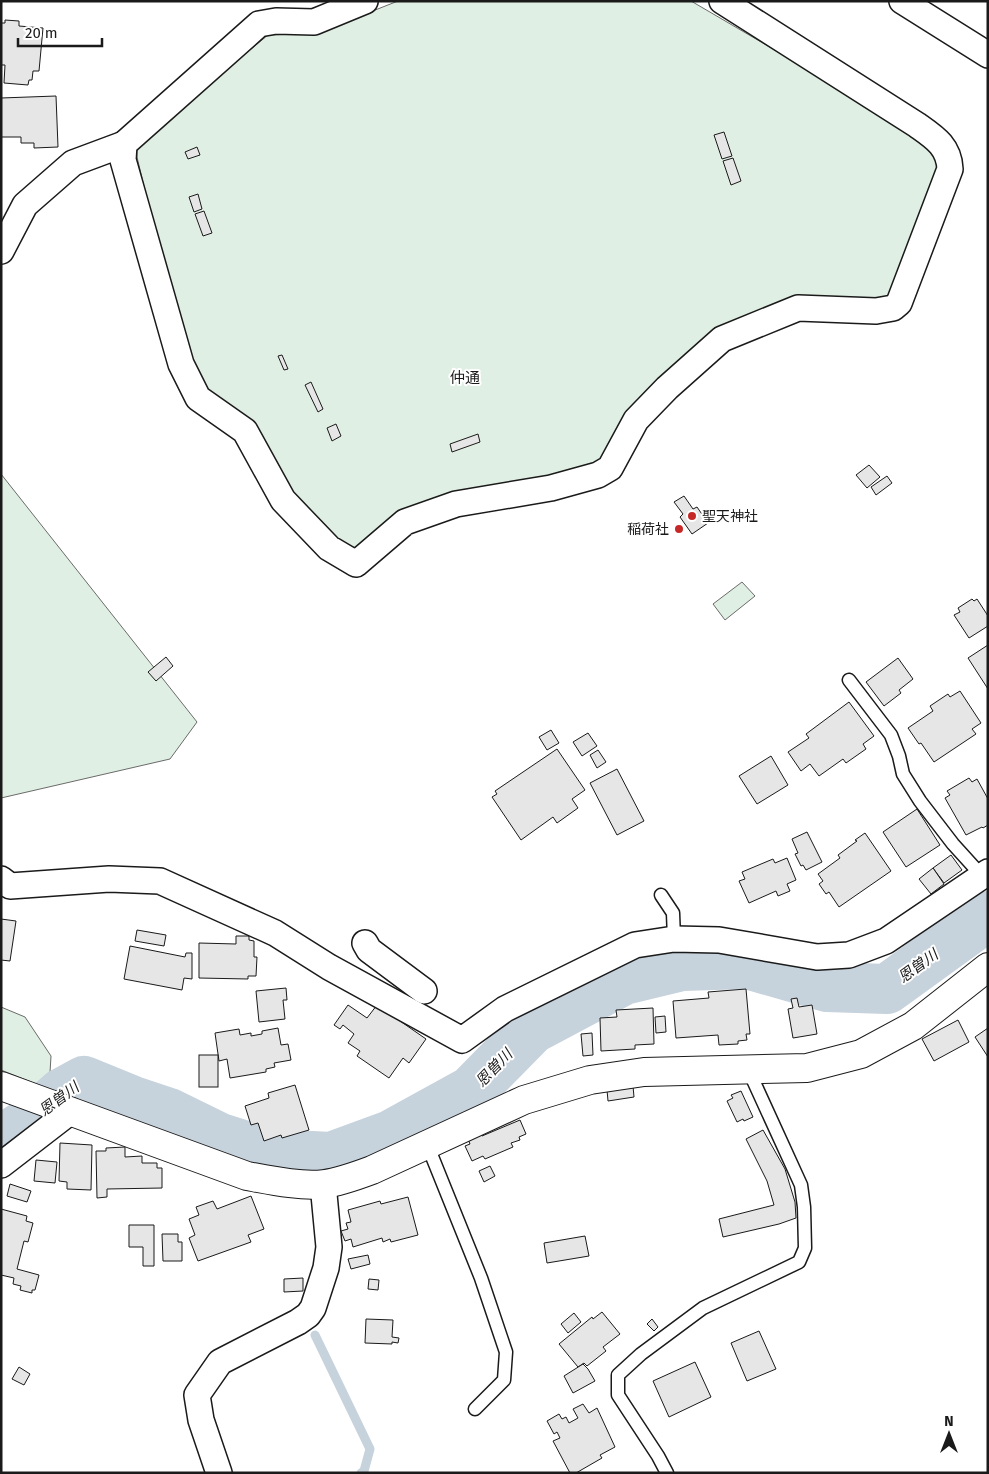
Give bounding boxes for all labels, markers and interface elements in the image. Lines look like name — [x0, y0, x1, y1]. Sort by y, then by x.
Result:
scale bar — [18, 15, 101, 47]
text: 20 m — [25, 24, 58, 42]
district label: 仲通 — [450, 369, 480, 387]
place label: 聖天神社 — [702, 508, 758, 525]
marker: 聖天神社 — [686, 510, 698, 522]
place label: 稲荷社 — [627, 521, 669, 538]
marker: 稲荷社 — [673, 523, 685, 535]
water label: 恩曽川 — [895, 944, 943, 987]
water label: 恩曽川 — [472, 1044, 517, 1090]
water label: 恩曽川 — [36, 1077, 84, 1120]
north arrow — [924, 1409, 974, 1459]
text: N — [944, 1413, 954, 1430]

